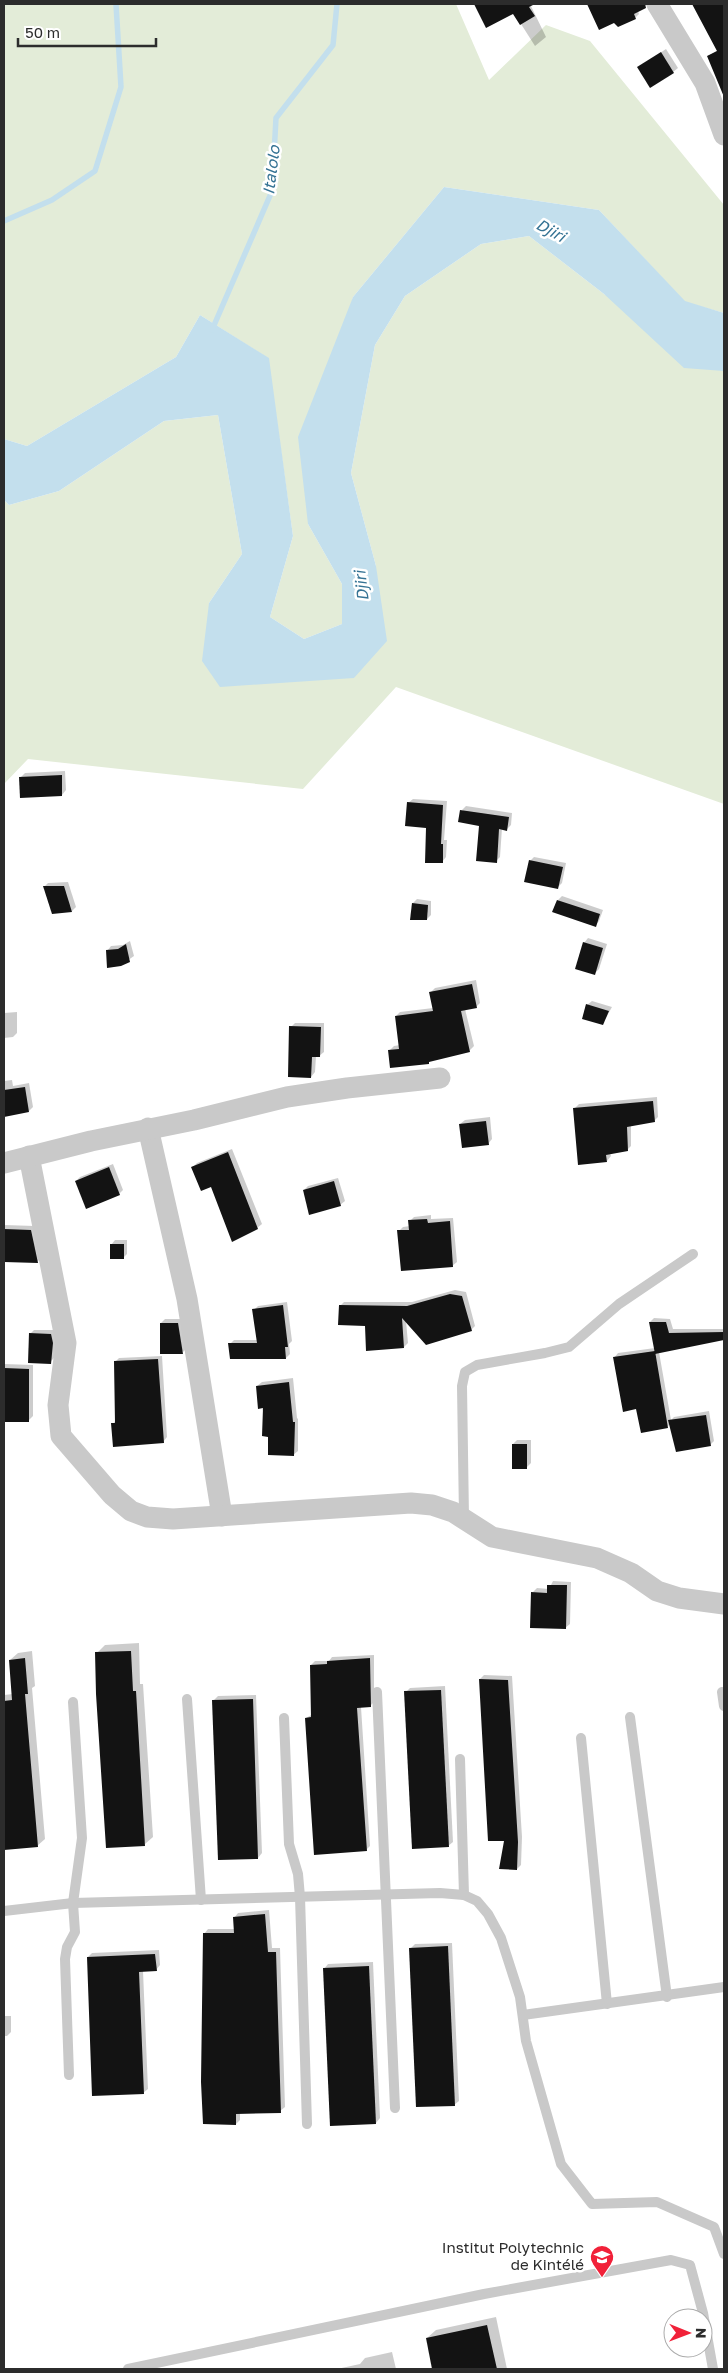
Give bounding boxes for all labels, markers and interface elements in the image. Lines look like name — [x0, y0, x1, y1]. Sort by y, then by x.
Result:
scale bar — [18, 15, 155, 47]
text: 50 m — [25, 23, 60, 41]
water label: Italolo — [258, 143, 284, 196]
water label: Djiri — [533, 214, 571, 247]
water label: Djiri — [349, 568, 373, 602]
place label: Institut Polytechnic de Kintélé — [442, 2238, 584, 2273]
school or university icon: Institut Polytechnic de Kintélé — [589, 2244, 615, 2278]
north arrow — [663, 2308, 713, 2358]
text: N — [693, 2328, 710, 2339]

